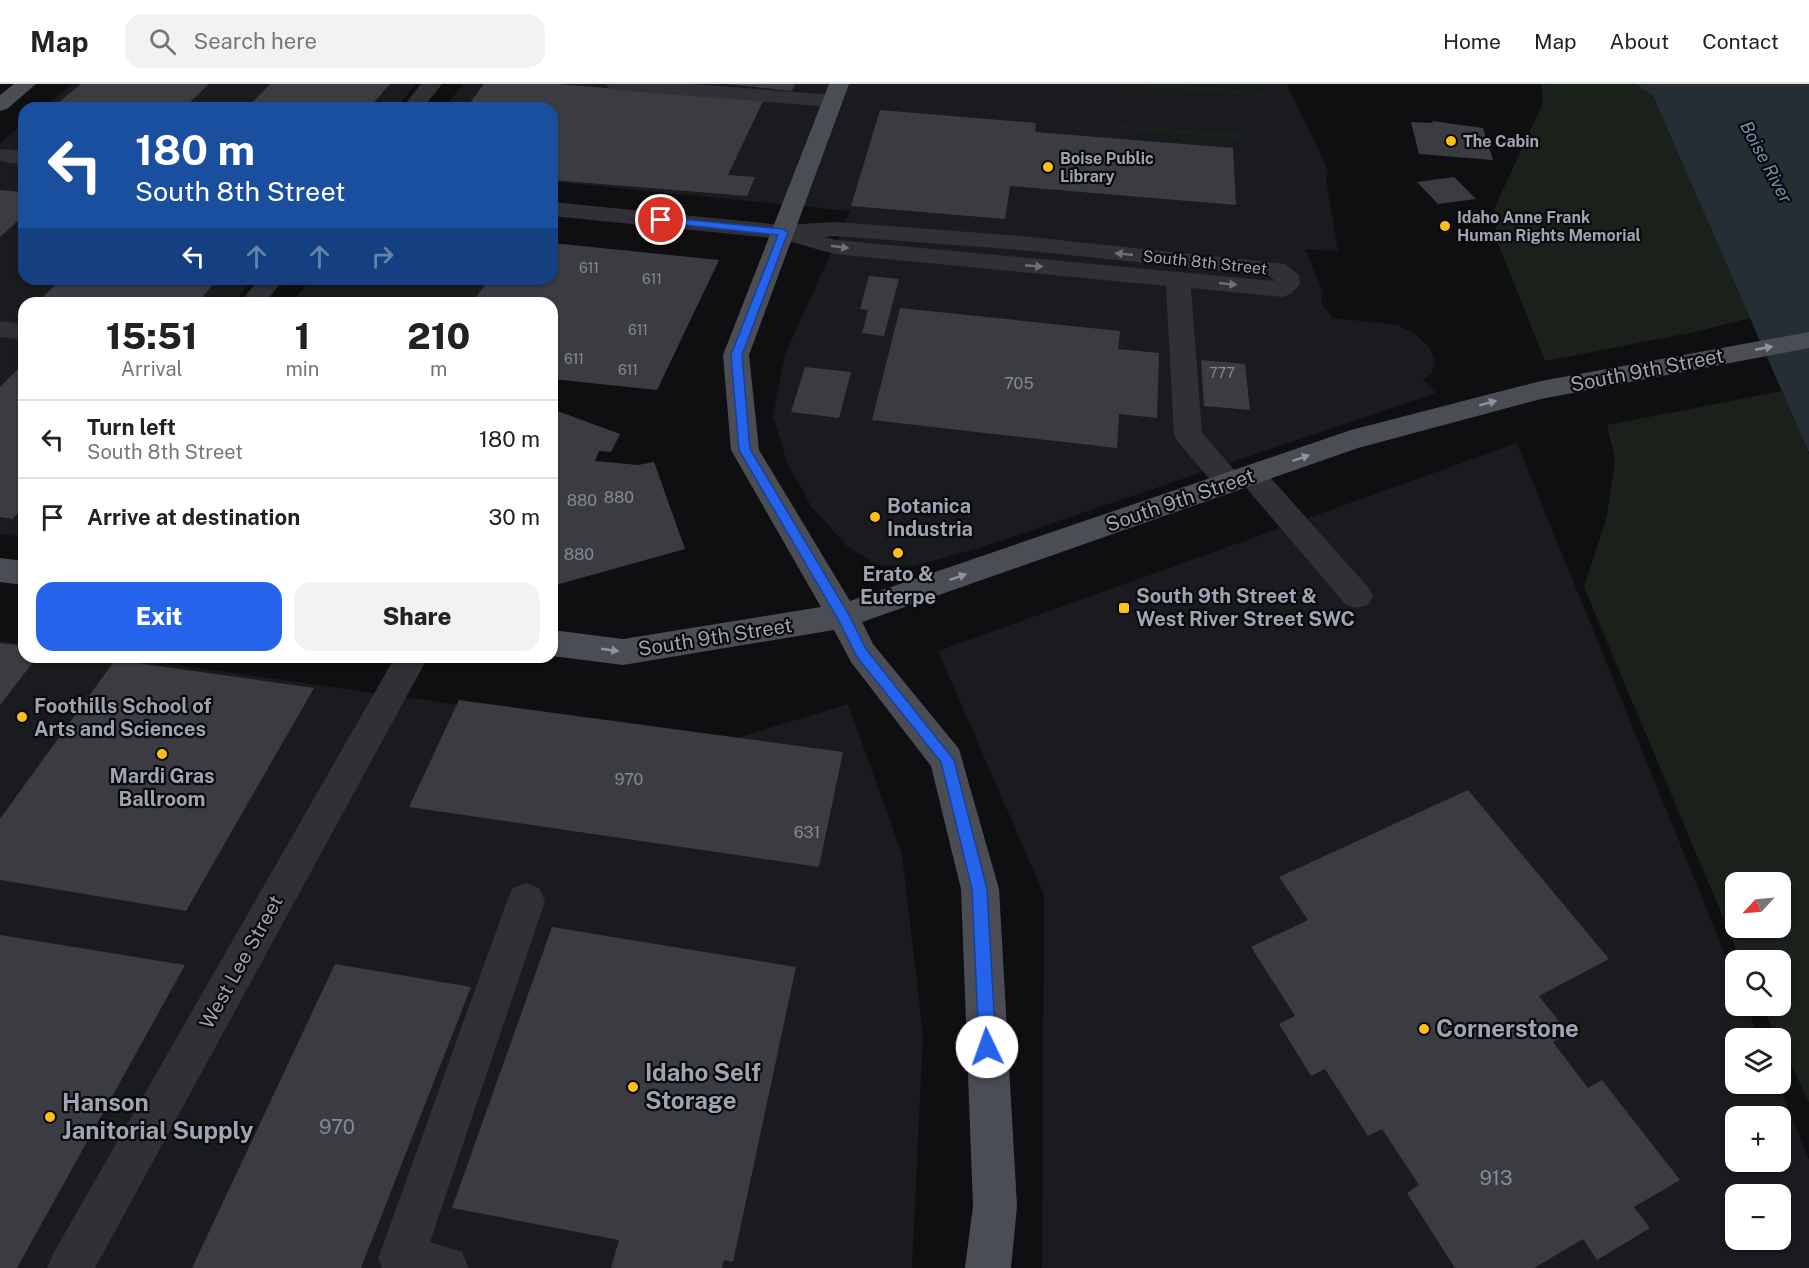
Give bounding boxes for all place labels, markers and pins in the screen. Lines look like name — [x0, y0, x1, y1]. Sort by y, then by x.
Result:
place label: The Cabin — [1463, 132, 1539, 151]
marker: The Cabin — [1444, 134, 1458, 148]
place label: Boise Public Library — [1060, 149, 1154, 186]
marker: Boise Public Library — [1041, 160, 1055, 174]
pin — [635, 194, 686, 245]
place label: Idaho Anne Frank Human Rights Memorial — [1457, 208, 1641, 245]
marker: Idaho Anne Frank Human Rights Memorial — [1438, 219, 1452, 233]
place label: Botanica Industria — [887, 494, 973, 541]
marker: Botanica Industria — [868, 510, 882, 524]
marker: Erato & Euterpe — [891, 546, 905, 560]
place label: Erato & Euterpe — [860, 562, 936, 609]
place label: South 9th Street & West River Street SWC — [1136, 584, 1355, 631]
marker: South 9th Street & West River Street SWC — [1117, 601, 1131, 615]
place label: Foothills School of Arts and Sciences — [34, 694, 211, 741]
marker: Foothills School of Arts and Sciences — [15, 710, 29, 724]
marker: Mardi Gras Ballroom — [155, 747, 169, 761]
place label: Mardi Gras Ballroom — [110, 764, 214, 811]
place label: Cornerstone — [1436, 1014, 1579, 1042]
marker: Cornerstone — [1417, 1022, 1431, 1036]
place label: Idaho Self Storage — [645, 1058, 761, 1114]
marker: Idaho Self Storage — [626, 1080, 640, 1094]
place label: Hanson Janitorial Supply — [62, 1088, 254, 1144]
marker: Hanson Janitorial Supply — [43, 1110, 57, 1124]

